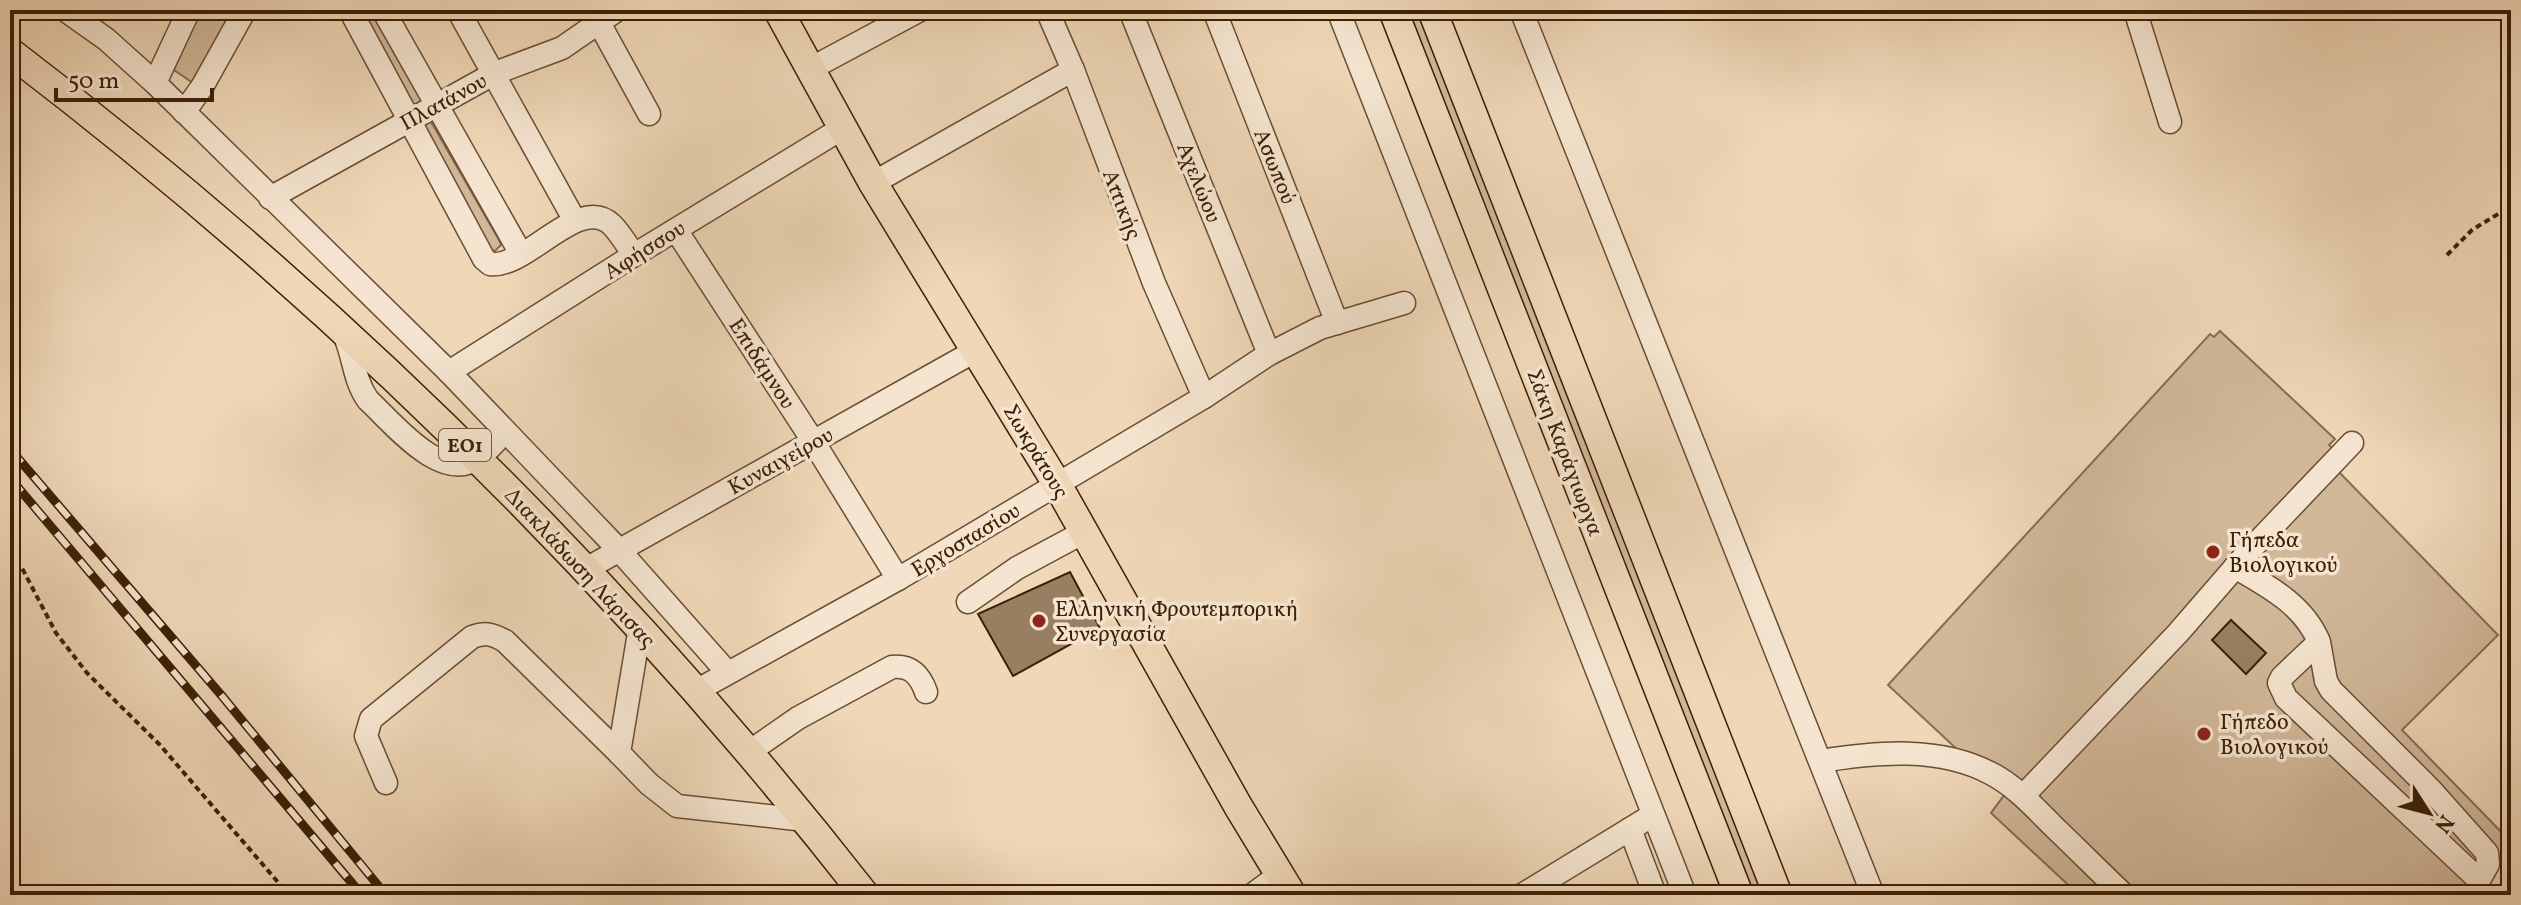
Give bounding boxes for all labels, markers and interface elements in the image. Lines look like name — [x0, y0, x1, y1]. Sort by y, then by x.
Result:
scale bar — [56, 52, 212, 102]
text: 50 m — [68, 65, 120, 99]
street label: Πλατάνου — [395, 67, 493, 140]
street label: Ασωπού — [1245, 125, 1303, 209]
street label: Αχελώου — [1168, 138, 1228, 228]
street label: Αττικής — [1093, 165, 1148, 244]
street label: Αφήσσου — [598, 214, 692, 288]
street label: Επιδάμνου — [720, 313, 802, 416]
street label: Σάκη Καράγιωργα — [1518, 365, 1610, 541]
street label: Σωκράτους — [994, 399, 1075, 506]
street label: Κυναιγείρου — [723, 420, 840, 504]
road number: ΕΟ1 — [439, 429, 491, 461]
street label: Διακλάδωση Λάρισας — [496, 482, 662, 656]
street label: Εργοστασίου — [906, 496, 1027, 586]
place label: Γήπεδα Βιολογικού — [2229, 526, 2337, 582]
marker: Γήπεδα Βιολογικού — [2204, 543, 2222, 561]
place label: Ελληνική Φρουτεμπορική Συνεργασία — [1055, 595, 1298, 651]
marker: Ελληνική Φρουτεμπορική Συνεργασία — [1030, 612, 1048, 630]
place label: Γήπεδο Βιολογικού — [2220, 708, 2328, 764]
marker: Γήπεδο Βιολογικού — [2195, 725, 2213, 743]
north arrow — [2389, 773, 2469, 853]
text: N — [2426, 808, 2460, 839]

